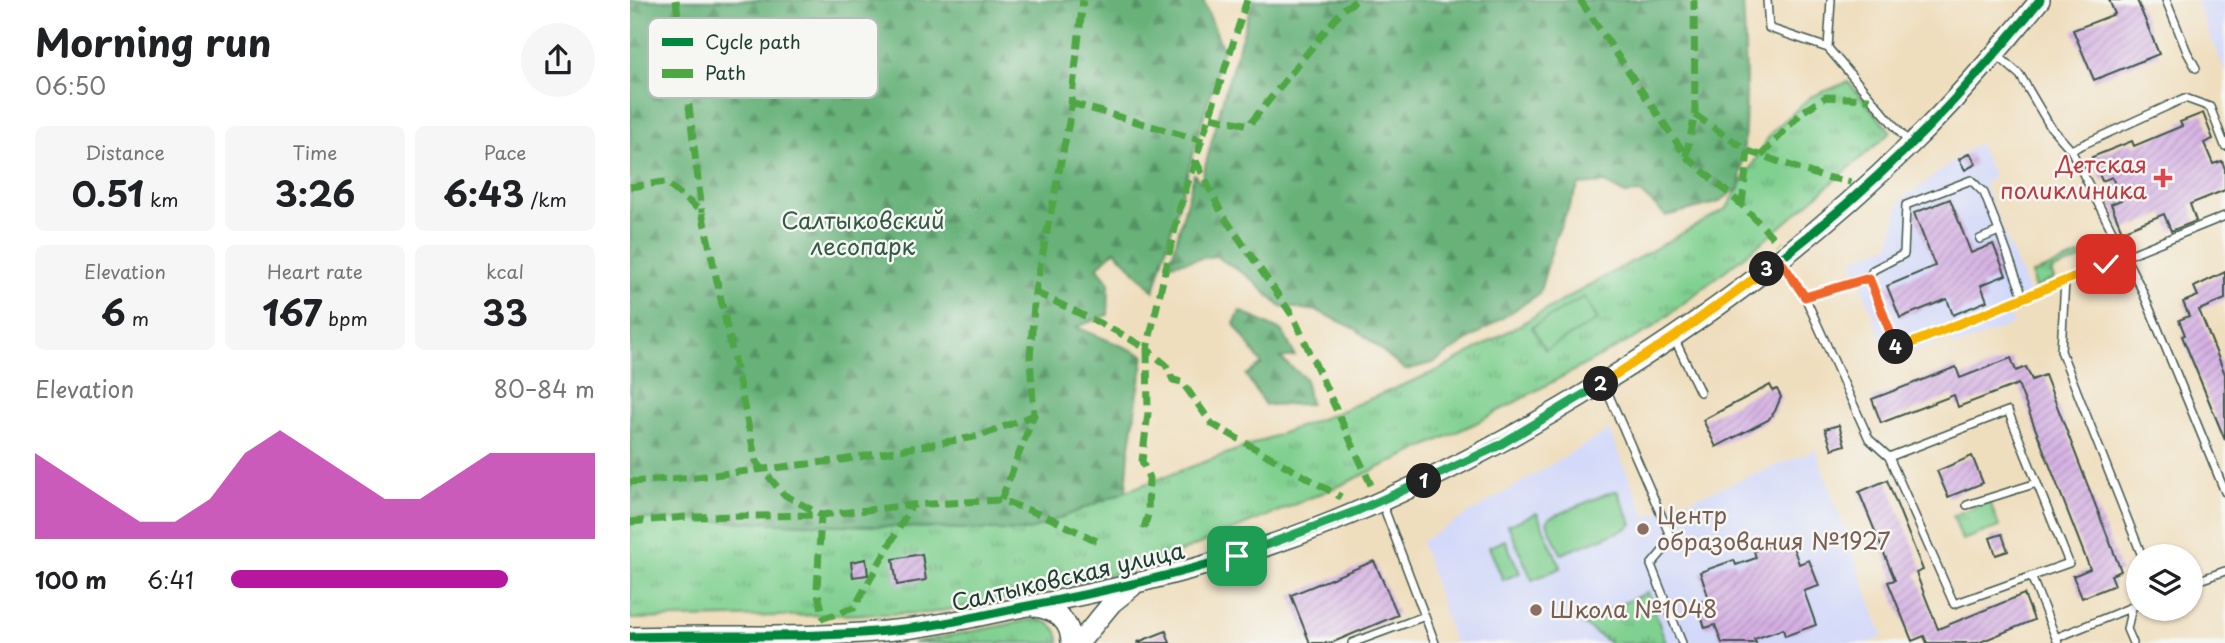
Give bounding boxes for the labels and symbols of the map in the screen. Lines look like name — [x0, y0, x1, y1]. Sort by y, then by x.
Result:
legend — [648, 18, 878, 98]
text: Cycle path — [705, 27, 801, 55]
text: Path — [705, 58, 746, 86]
place label: Детская поликлиника — [2000, 146, 2148, 207]
marker: Детская поликлиника — [2153, 168, 2173, 188]
park label: Салтыковский лесопарк — [781, 202, 945, 263]
pin — [2076, 234, 2136, 294]
pin: 3 — [1750, 252, 1784, 286]
pin: 4 — [1878, 330, 1914, 364]
pin: 2 — [1584, 366, 1618, 402]
pin: 1 — [1406, 463, 1442, 498]
place label: Центр образования №1927 — [1657, 497, 1891, 558]
marker: Центр образования №1927 — [1635, 521, 1651, 537]
pin — [1207, 526, 1267, 586]
street label: Салтыковская улица — [948, 532, 1188, 619]
place label: Школа №1048 — [1550, 591, 1717, 626]
marker: Школа №1048 — [1528, 602, 1544, 618]

